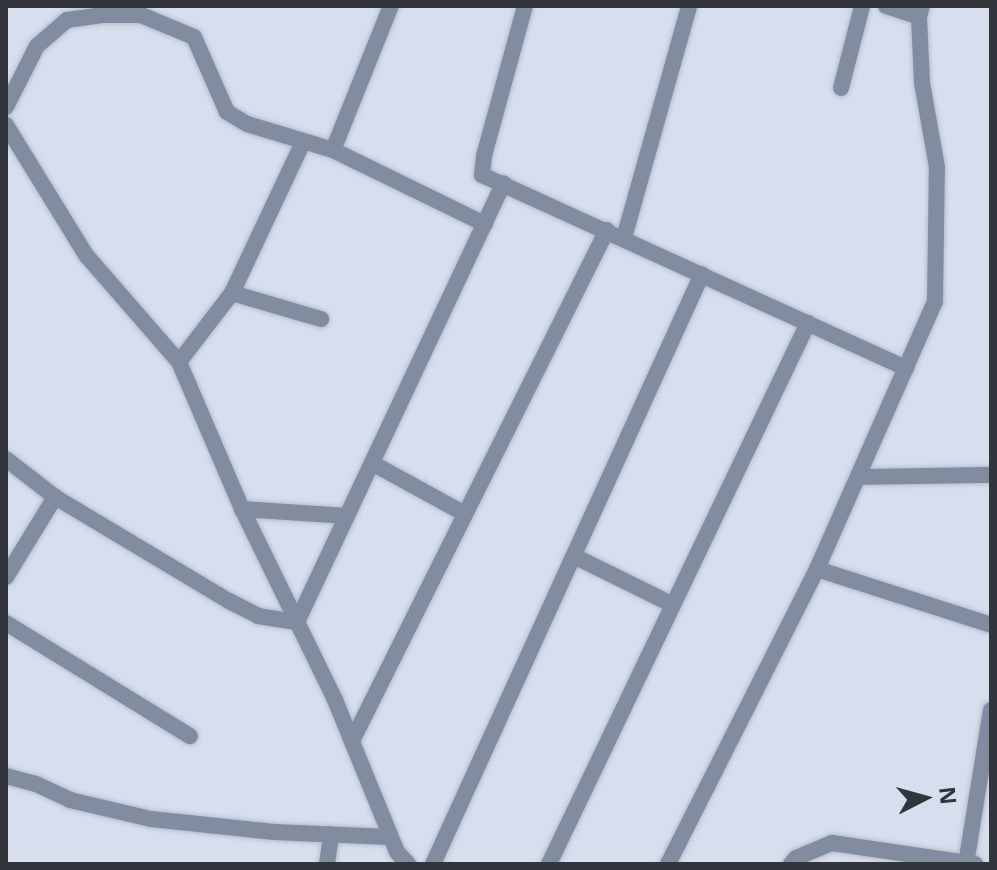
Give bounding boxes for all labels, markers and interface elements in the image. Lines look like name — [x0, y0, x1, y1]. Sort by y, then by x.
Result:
north arrow — [885, 758, 965, 838]
text: N — [933, 785, 965, 806]

